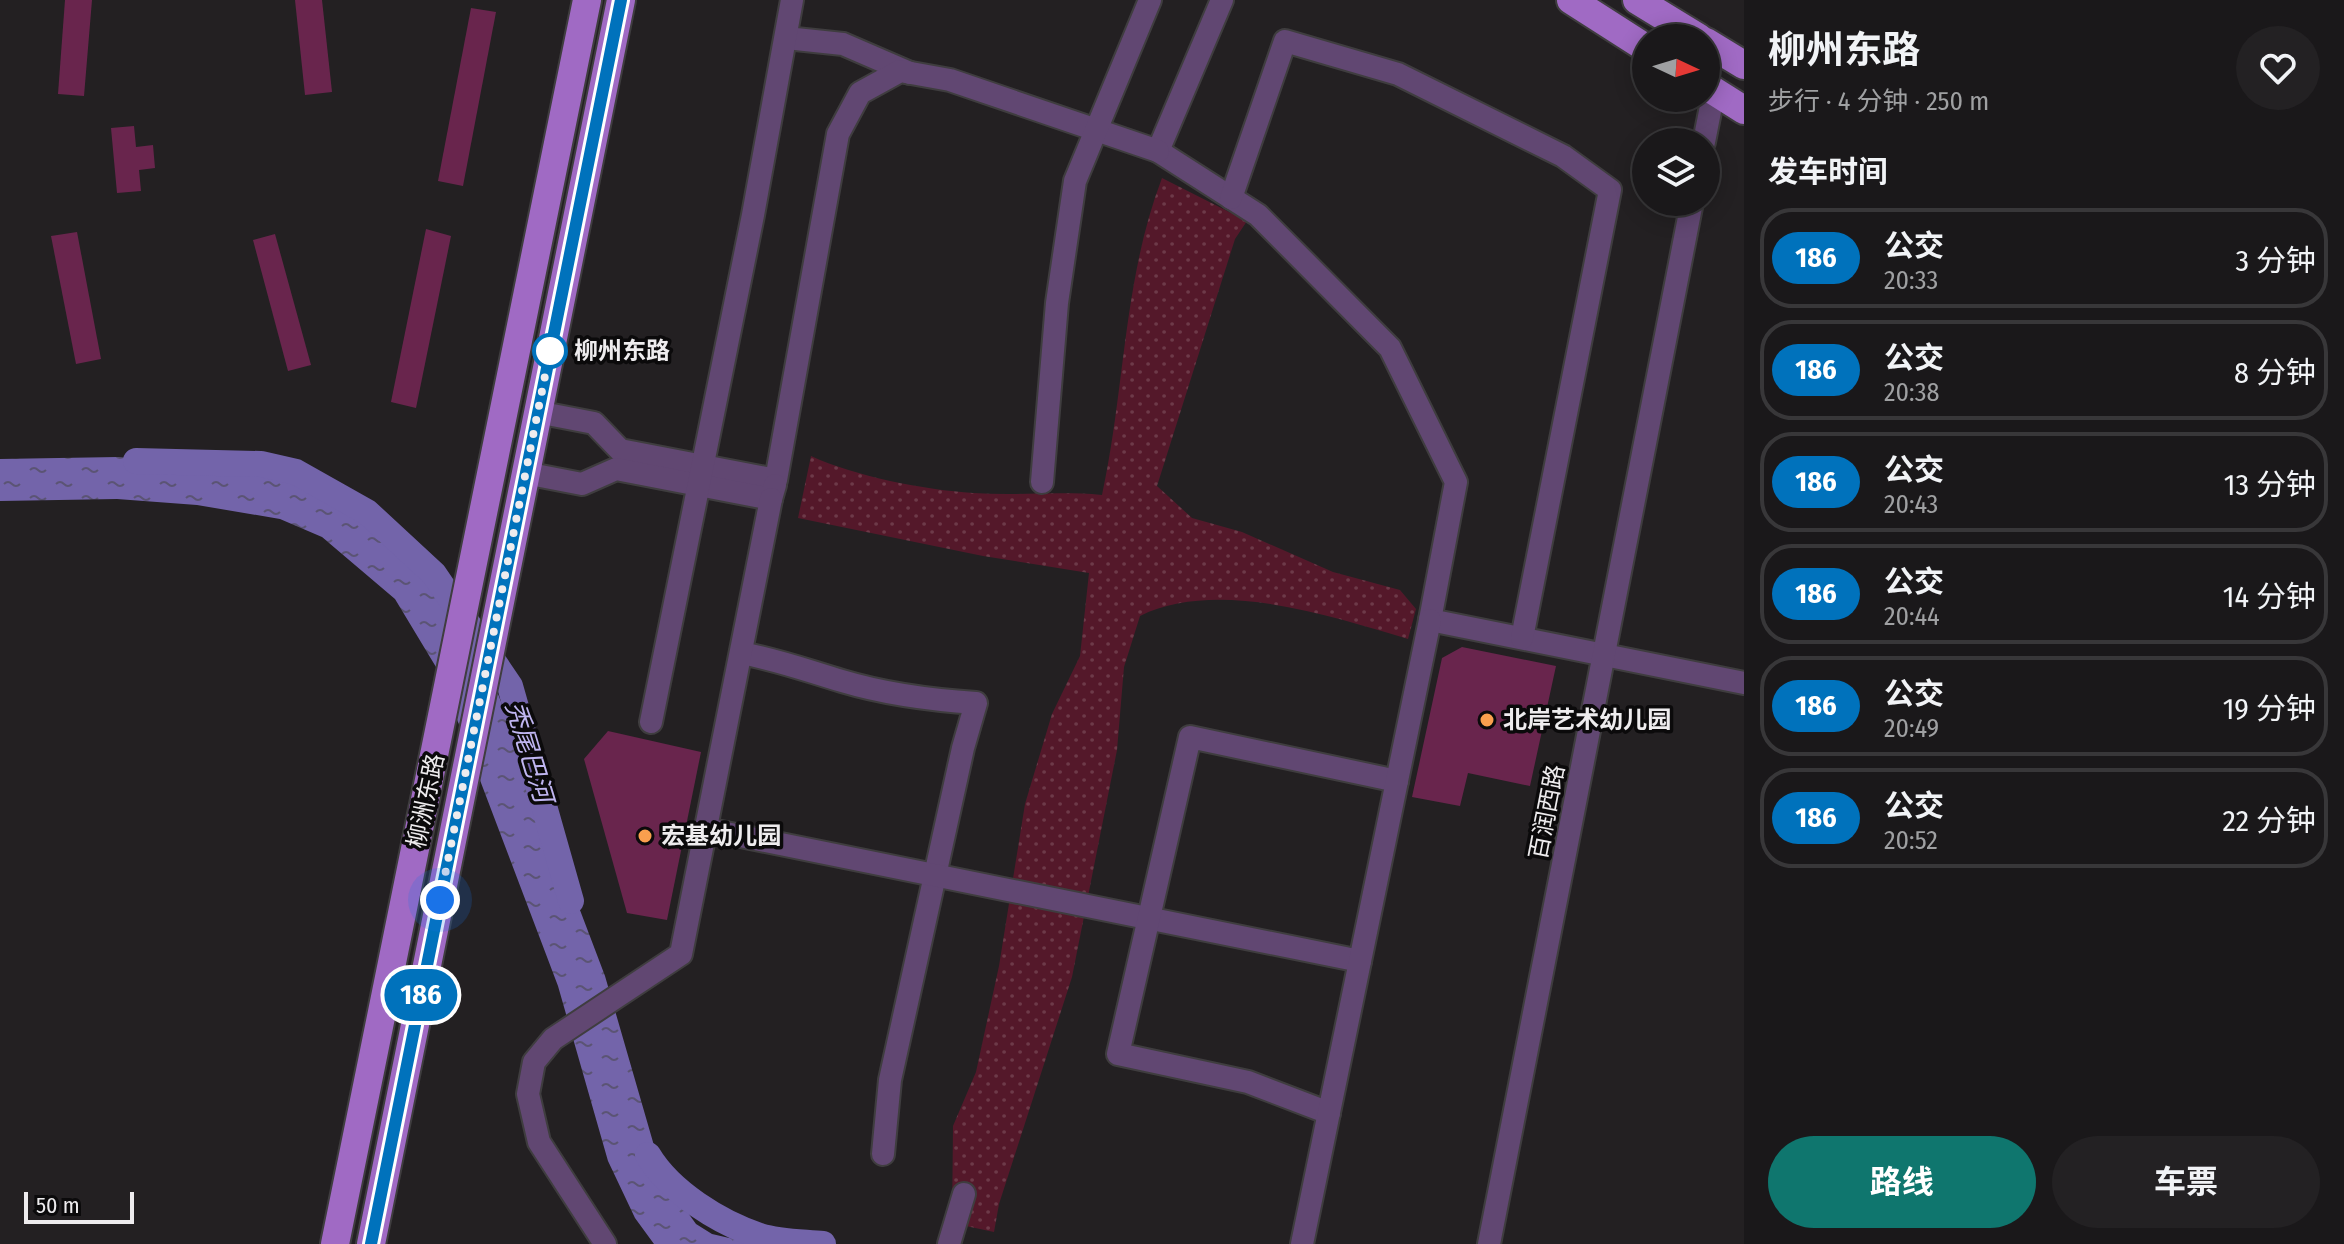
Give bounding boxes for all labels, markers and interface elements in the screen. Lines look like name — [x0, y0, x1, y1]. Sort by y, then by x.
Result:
north arrow — [1632, 24, 1720, 112]
map controls — [1632, 24, 1720, 216]
button: heart — [2236, 26, 2320, 110]
text: 柳州东路 — [1768, 27, 1920, 73]
text: 步行 · 4 分钟 · 250 m — [1768, 86, 1989, 117]
button: layers — [1632, 128, 1720, 216]
text: 发车时间 — [1768, 154, 1888, 190]
text: 公交 — [1884, 228, 1944, 264]
text: 186 — [1795, 241, 1837, 274]
text: 3 分钟 — [2235, 243, 2316, 279]
text: 20:33 — [1884, 265, 1938, 296]
marker: 柳州东路 — [533, 334, 567, 368]
place label: 柳州东路 — [574, 337, 670, 365]
text: 公交 — [1884, 340, 1944, 376]
text: 186 — [1795, 353, 1837, 386]
text: 8 分钟 — [2234, 355, 2316, 391]
text: 20:38 — [1884, 377, 1939, 408]
text: 公交 — [1884, 452, 1944, 488]
text: 186 — [1795, 465, 1837, 498]
text: 13 分钟 — [2224, 467, 2316, 503]
text: 20:43 — [1884, 489, 1938, 520]
text: 公交 — [1884, 564, 1944, 600]
text: 186 — [1795, 577, 1837, 610]
text: 14 分钟 — [2223, 579, 2316, 615]
text: 20:44 — [1884, 601, 1940, 632]
text: 公交 — [1884, 676, 1944, 712]
text: 186 — [1795, 689, 1837, 722]
text: 19 分钟 — [2223, 691, 2316, 727]
water label: 秃尾巴河 — [499, 698, 560, 811]
place label: 北岸艺术幼儿园 — [1503, 706, 1671, 734]
marker: 北岸艺术幼儿园 — [1478, 711, 1496, 729]
text: 20:49 — [1884, 713, 1939, 744]
street label: 柳洲东路 — [402, 751, 450, 851]
street label: 百润西路 — [1524, 762, 1570, 862]
text: 公交 — [1884, 788, 1944, 824]
text: 186 — [1795, 801, 1837, 834]
text: 22 分钟 — [2222, 803, 2316, 839]
place label: 宏基幼儿园 — [661, 822, 781, 850]
text: 20:52 — [1884, 825, 1938, 856]
marker: 宏基幼儿园 — [636, 827, 654, 845]
your location — [420, 880, 460, 920]
line badge: 186 — [375, 969, 467, 1021]
text: 186 — [400, 978, 442, 1011]
button: 路线 — [1768, 1136, 2036, 1228]
button: 车票 — [2052, 1136, 2320, 1228]
scale bar — [24, 1188, 134, 1224]
text: 50 m — [36, 1192, 80, 1219]

